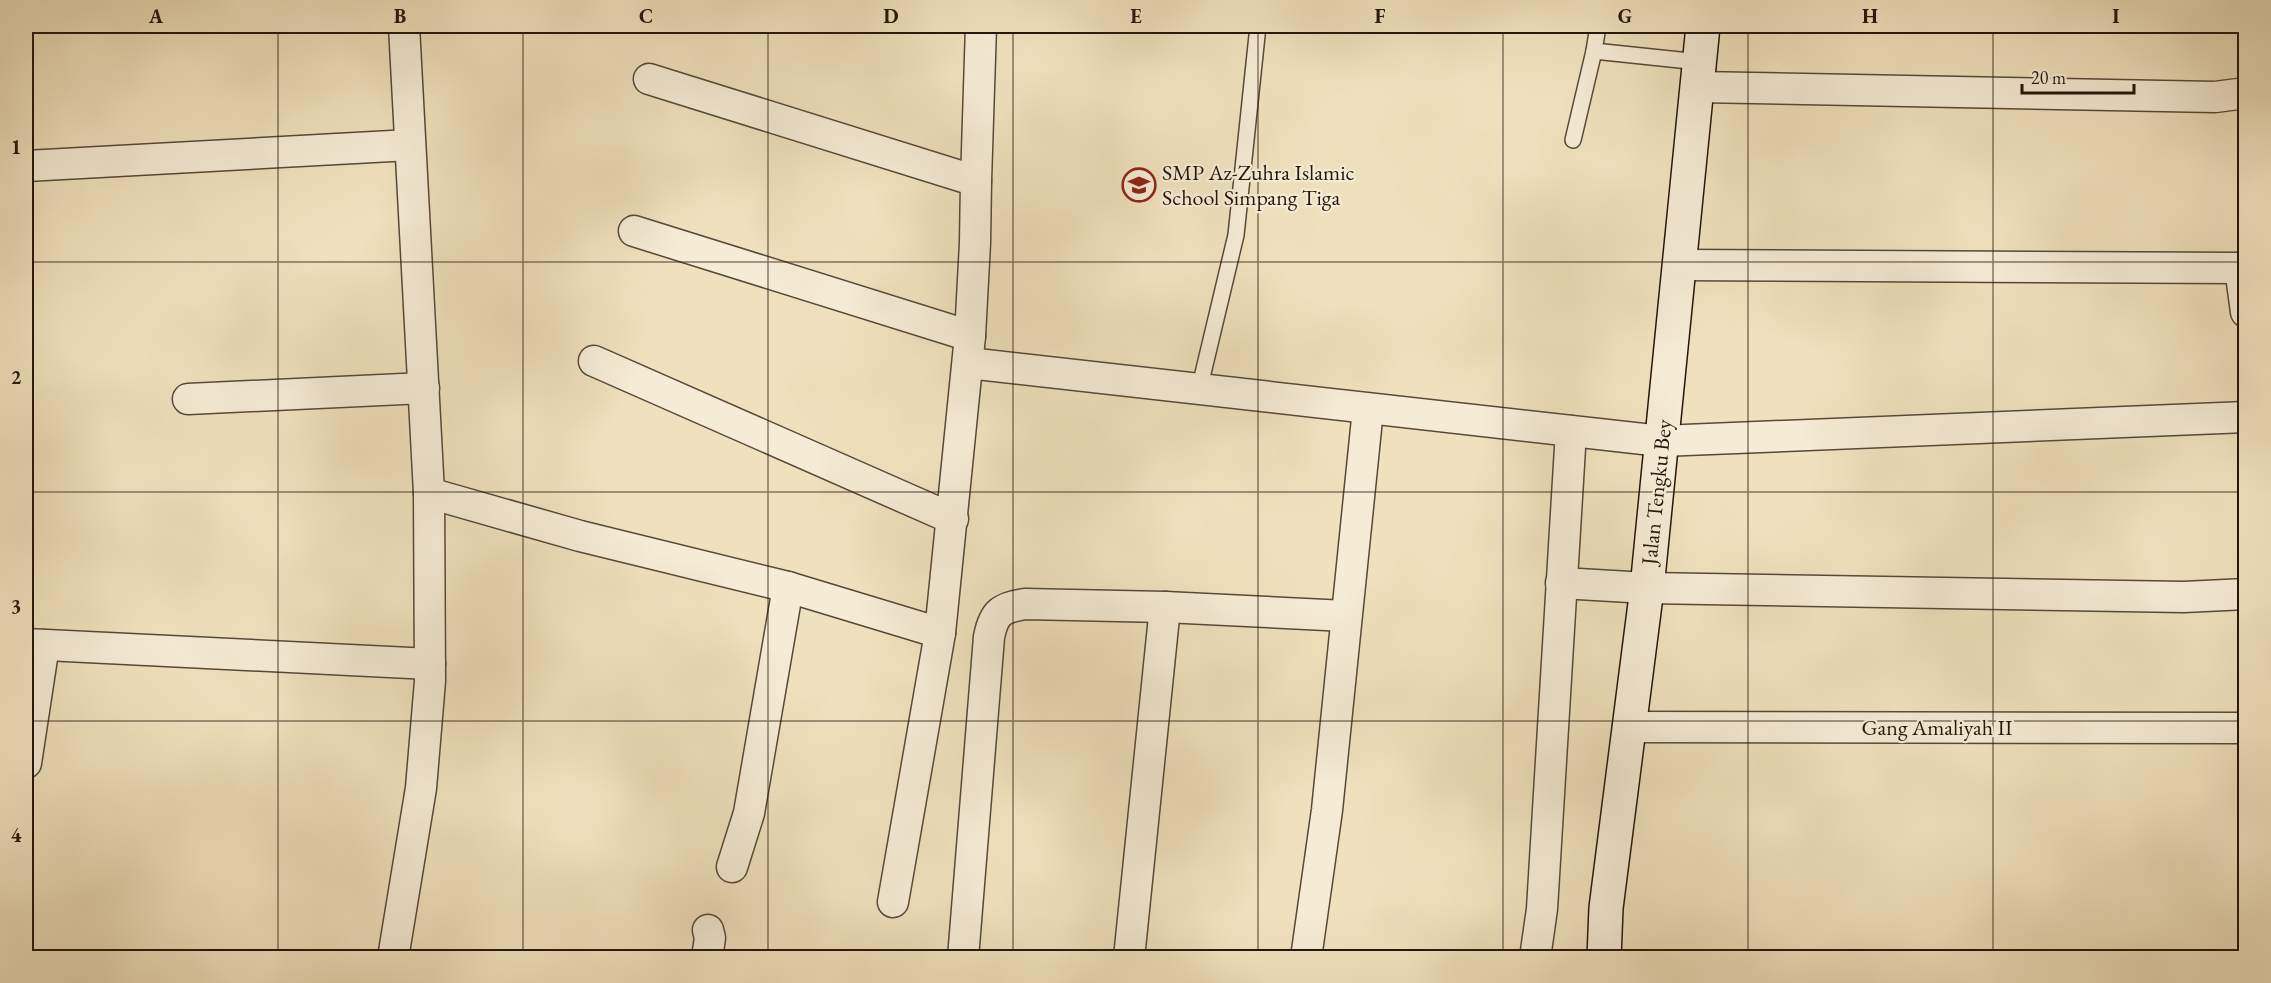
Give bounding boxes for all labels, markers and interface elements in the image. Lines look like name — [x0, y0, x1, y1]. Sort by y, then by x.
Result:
text: A — [148, 3, 164, 29]
text: B — [394, 3, 406, 29]
text: C — [639, 3, 653, 29]
text: D — [883, 3, 899, 29]
text: E — [1130, 3, 1142, 29]
text: F — [1375, 3, 1386, 29]
text: G — [1618, 3, 1632, 29]
text: H — [1862, 3, 1878, 29]
text: I — [2112, 3, 2120, 29]
scale bar — [2022, 57, 2134, 95]
text: 20 m — [2031, 66, 2066, 89]
text: 1 — [11, 134, 21, 160]
place label: SMP Az-Zuhra Islamic School Simpang Tiga — [1162, 158, 1355, 212]
school or university icon: SMP Az-Zuhra Islamic School Simpang Tiga — [1121, 167, 1157, 203]
text: 2 — [11, 364, 22, 390]
street label: Jalan Tengku Bey — [1634, 418, 1679, 568]
text: 3 — [11, 593, 21, 619]
street label: Gang Amaliyah II — [1862, 713, 2013, 742]
text: 4 — [11, 822, 22, 848]

